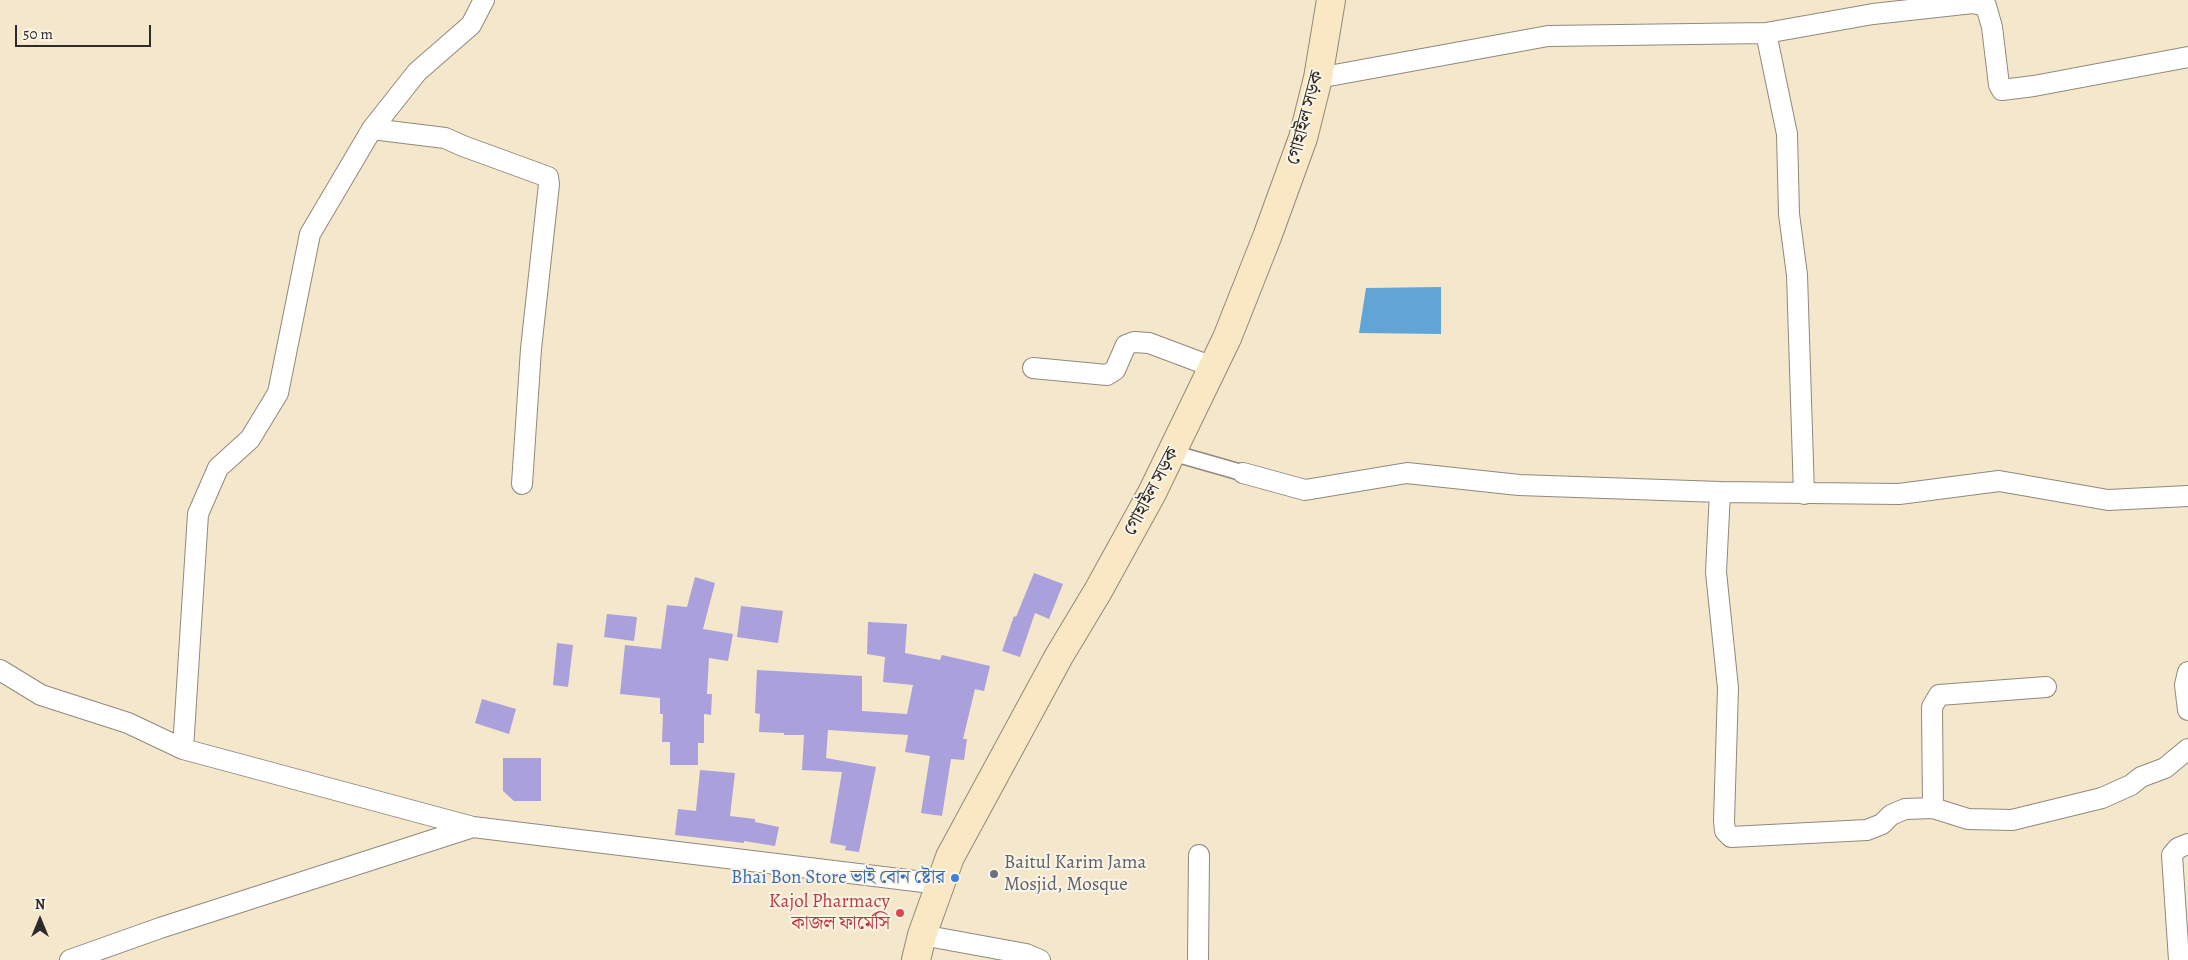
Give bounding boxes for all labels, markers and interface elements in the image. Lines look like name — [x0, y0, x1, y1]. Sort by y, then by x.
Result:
scale bar — [18, 15, 154, 47]
text: 50 m — [23, 24, 53, 44]
street label: গোহাইল সড়ক — [1282, 68, 1330, 168]
street label: গোহাইল সড়ক — [1119, 444, 1185, 540]
place label: Baitul Karim Jama Mosjid, Mosque — [1004, 852, 1146, 896]
place label: Bhai Bon Store ভাই বোন ষ্টোর — [731, 867, 945, 889]
marker: Baitul Karim Jama Mosjid, Mosque — [988, 868, 1000, 880]
marker: Bhai Bon Store ভাই বোন ষ্টোর — [949, 872, 961, 884]
place label: Kajol Pharmacy কাজল ফার্মেসি — [769, 891, 890, 935]
north arrow — [15, 895, 65, 945]
text: N — [35, 895, 45, 914]
marker: Kajol Pharmacy কাজল ফার্মেসি — [894, 907, 906, 919]

